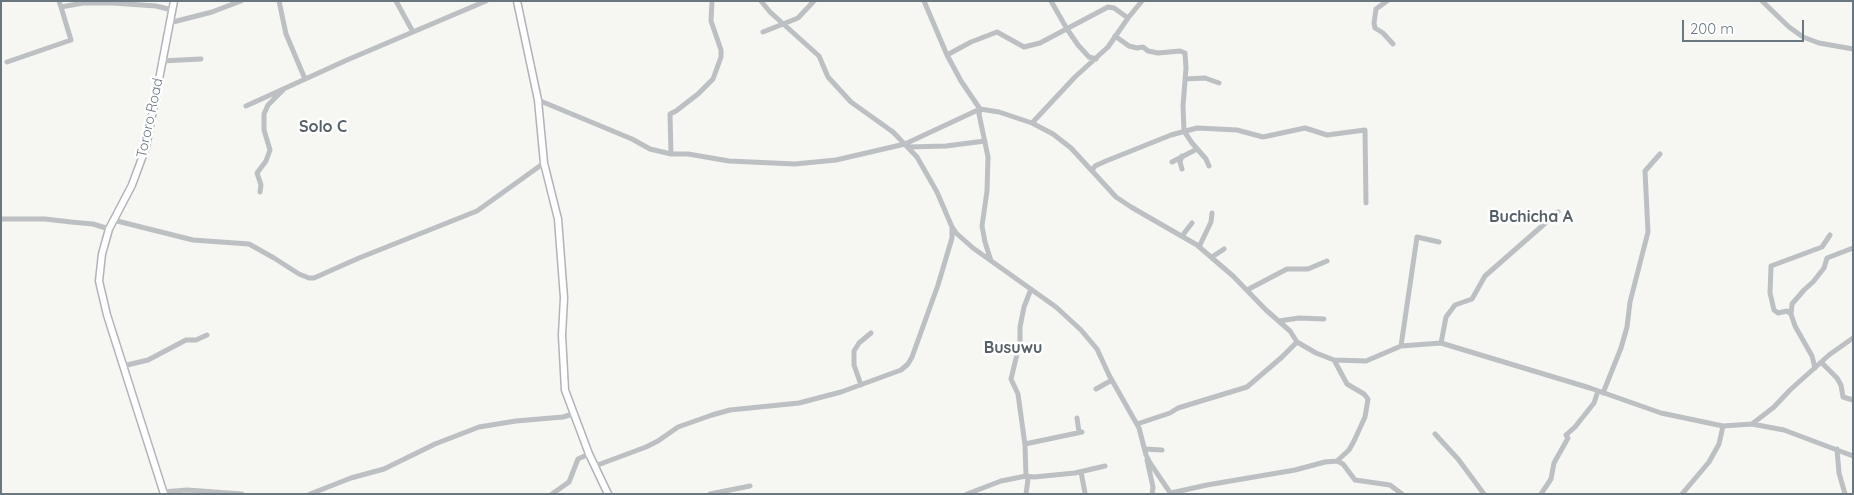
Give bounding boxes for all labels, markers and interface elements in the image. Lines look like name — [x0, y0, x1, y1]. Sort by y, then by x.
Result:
scale bar — [1684, 10, 1806, 42]
text: 200 m — [1690, 19, 1734, 38]
street label: Tororo Road — [133, 77, 167, 159]
district label: Solo C — [299, 117, 347, 137]
district label: Buchicha A — [1489, 207, 1573, 227]
district label: Busuwu — [984, 338, 1042, 358]

